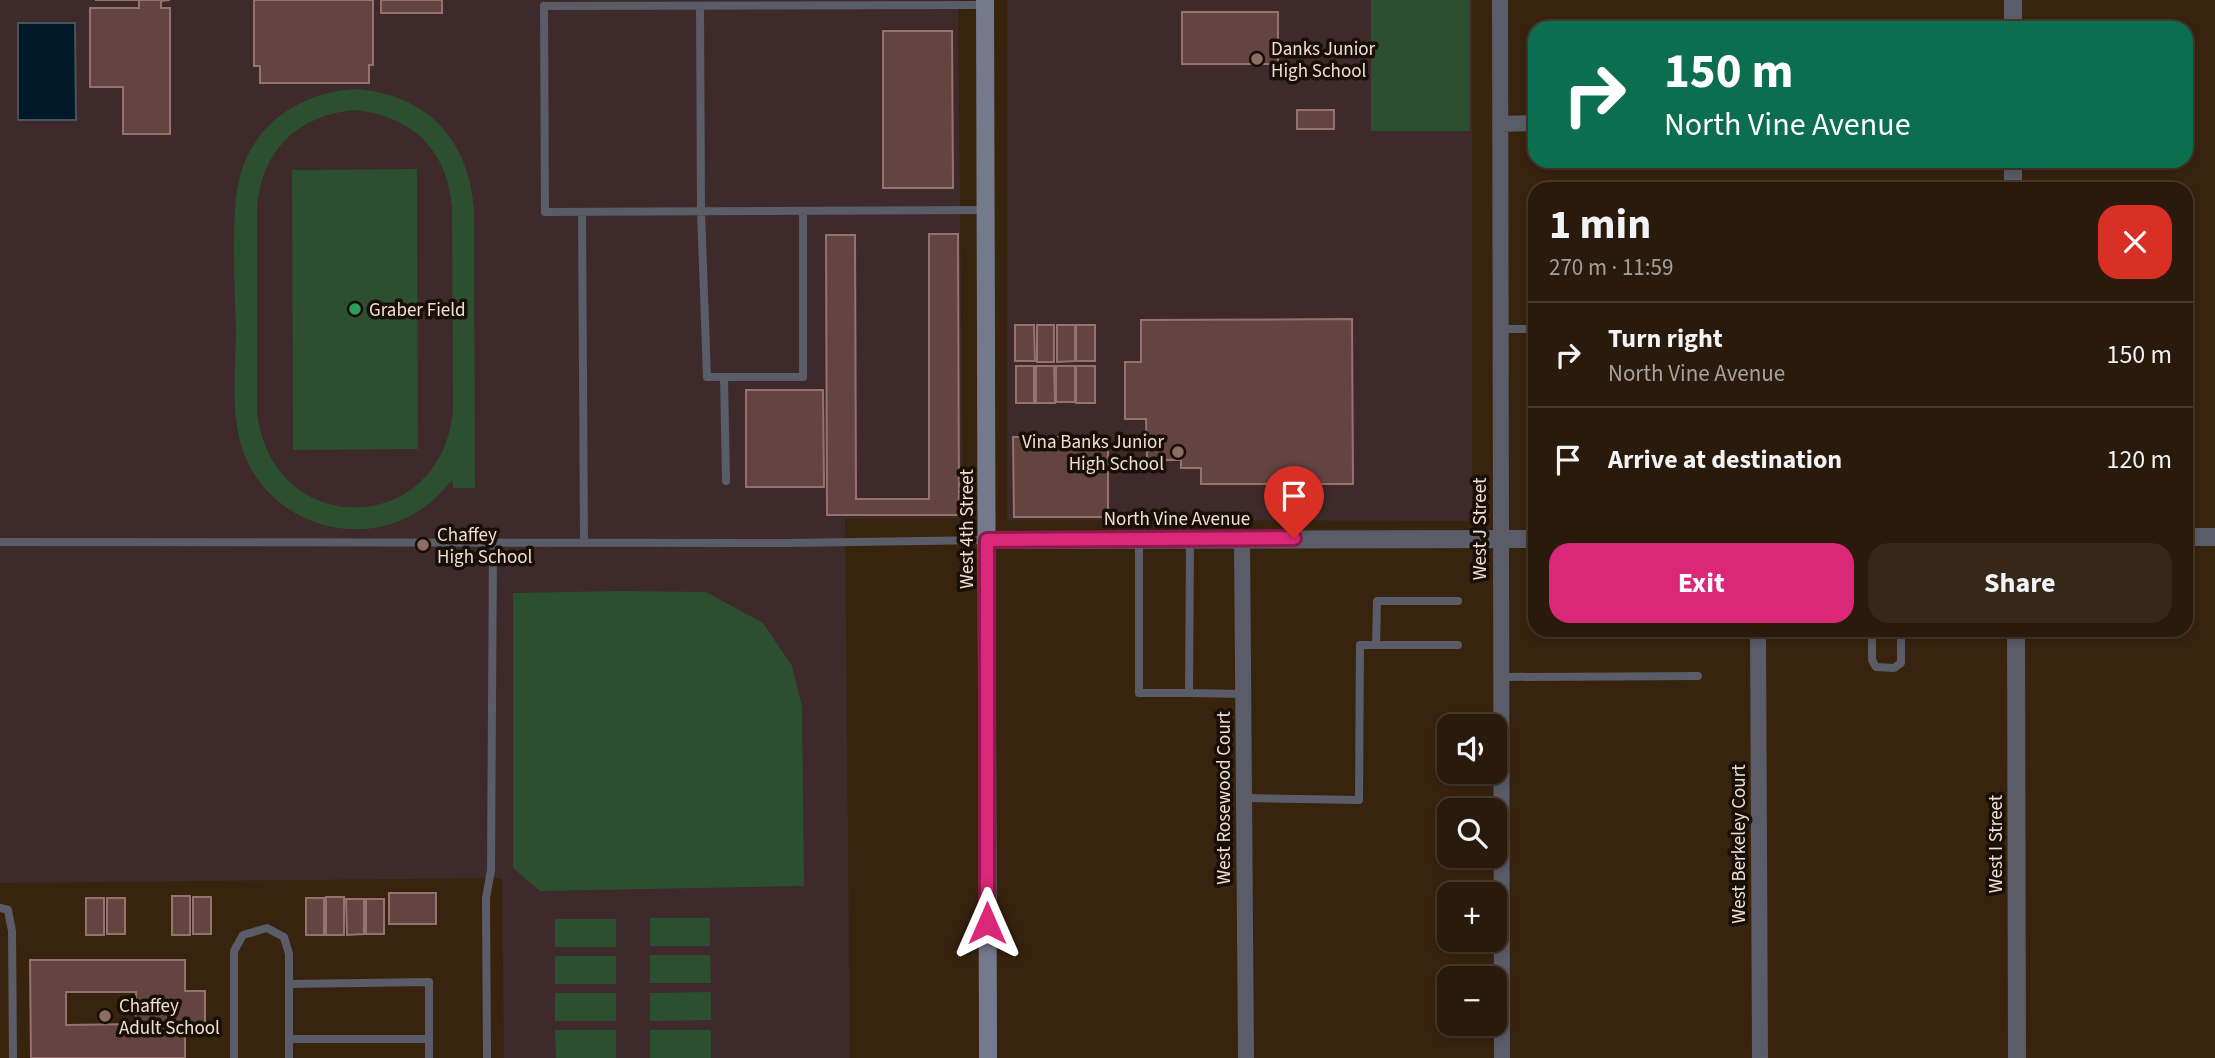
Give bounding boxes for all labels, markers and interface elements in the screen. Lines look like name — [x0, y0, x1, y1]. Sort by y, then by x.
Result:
place label: Danks Junior High School — [1271, 36, 1376, 85]
text: 150 m — [1664, 37, 1793, 107]
icon: right — [1549, 49, 1640, 140]
marker: Danks Junior High School — [1249, 51, 1265, 67]
text: North Vine Avenue — [1664, 102, 1911, 148]
text: 1 min — [1549, 195, 1651, 255]
button: close — [2098, 205, 2172, 279]
text: 270 m · 11:59 — [1549, 251, 1673, 284]
place label: Graber Field — [369, 297, 466, 324]
marker: Graber Field — [347, 301, 363, 317]
text: Turn right — [1608, 320, 1723, 357]
icon: right — [1549, 336, 1587, 374]
text: 150 m — [2106, 336, 2172, 373]
text: North Vine Avenue — [1608, 357, 1785, 390]
place label: Vina Banks Junior High School — [1022, 429, 1164, 478]
icon: arrive — [1549, 441, 1587, 479]
text: Arrive at destination — [1608, 441, 1842, 478]
text: 120 m — [2106, 441, 2172, 478]
marker: Vina Banks Junior High School — [1170, 444, 1186, 460]
pin — [1264, 466, 1324, 538]
street label: West 4th Street — [954, 469, 981, 589]
icon: arrive — [1275, 477, 1313, 515]
street label: West J Street — [1467, 477, 1494, 580]
street label: North Vine Avenue — [1104, 506, 1250, 533]
place label: Chaffey High School — [437, 522, 533, 571]
marker: Chaffey High School — [415, 537, 431, 553]
button: Exit — [1549, 543, 1854, 623]
button: Share — [1868, 543, 2172, 623]
street label: West Rosewood Court — [1211, 711, 1238, 885]
map controls — [1437, 714, 1507, 1036]
button: sound — [1437, 714, 1507, 784]
street label: West Berkeley Court — [1726, 764, 1753, 924]
street label: West I Street — [1983, 794, 2010, 893]
button: search — [1437, 798, 1507, 868]
button: + — [1437, 882, 1507, 952]
position arrow — [950, 886, 1024, 960]
button: − — [1437, 966, 1507, 1036]
place label: Chaffey Adult School — [119, 993, 220, 1042]
marker: Chaffey Adult School — [97, 1008, 113, 1024]

